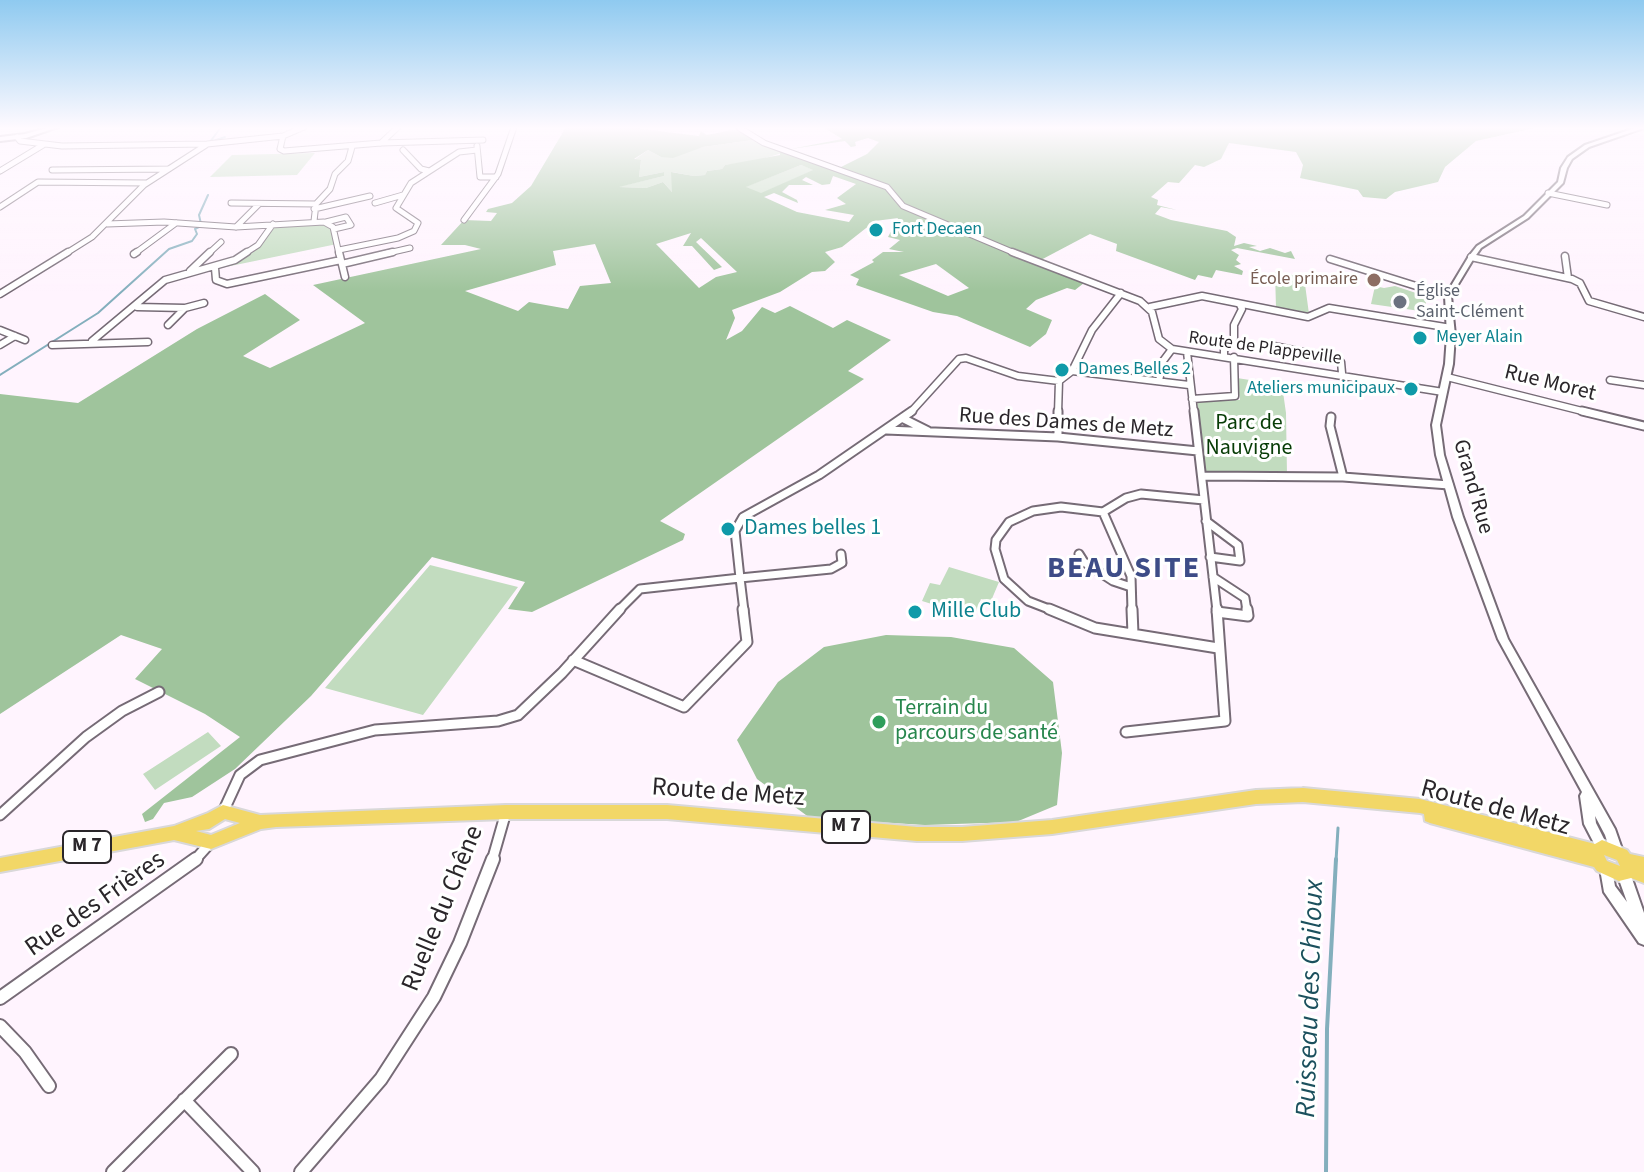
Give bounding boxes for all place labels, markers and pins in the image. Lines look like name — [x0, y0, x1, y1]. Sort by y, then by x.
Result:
place label: Fort Decaen — [892, 219, 982, 241]
marker: Fort Decaen — [867, 221, 885, 239]
place label: École primaire — [1250, 269, 1358, 291]
marker: École primaire — [1365, 271, 1383, 289]
place label: Église Saint-Clément — [1416, 281, 1524, 324]
marker: Église Saint-Clément — [1391, 293, 1409, 311]
place label: Meyer Alain — [1436, 327, 1523, 349]
marker: Meyer Alain — [1411, 329, 1429, 347]
place label: Dames Belles 2 — [1078, 359, 1191, 381]
marker: Dames Belles 2 — [1053, 361, 1071, 379]
place label: Ateliers municipaux — [1247, 378, 1395, 400]
marker: Ateliers municipaux — [1402, 380, 1420, 398]
place label: Dames belles 1 — [744, 516, 881, 542]
marker: Dames belles 1 — [719, 520, 737, 538]
place label: Mille Club — [931, 599, 1021, 625]
marker: Mille Club — [906, 603, 924, 621]
place label: Terrain du parcours de santé — [895, 696, 1058, 748]
marker: Terrain du parcours de santé — [870, 713, 888, 731]

